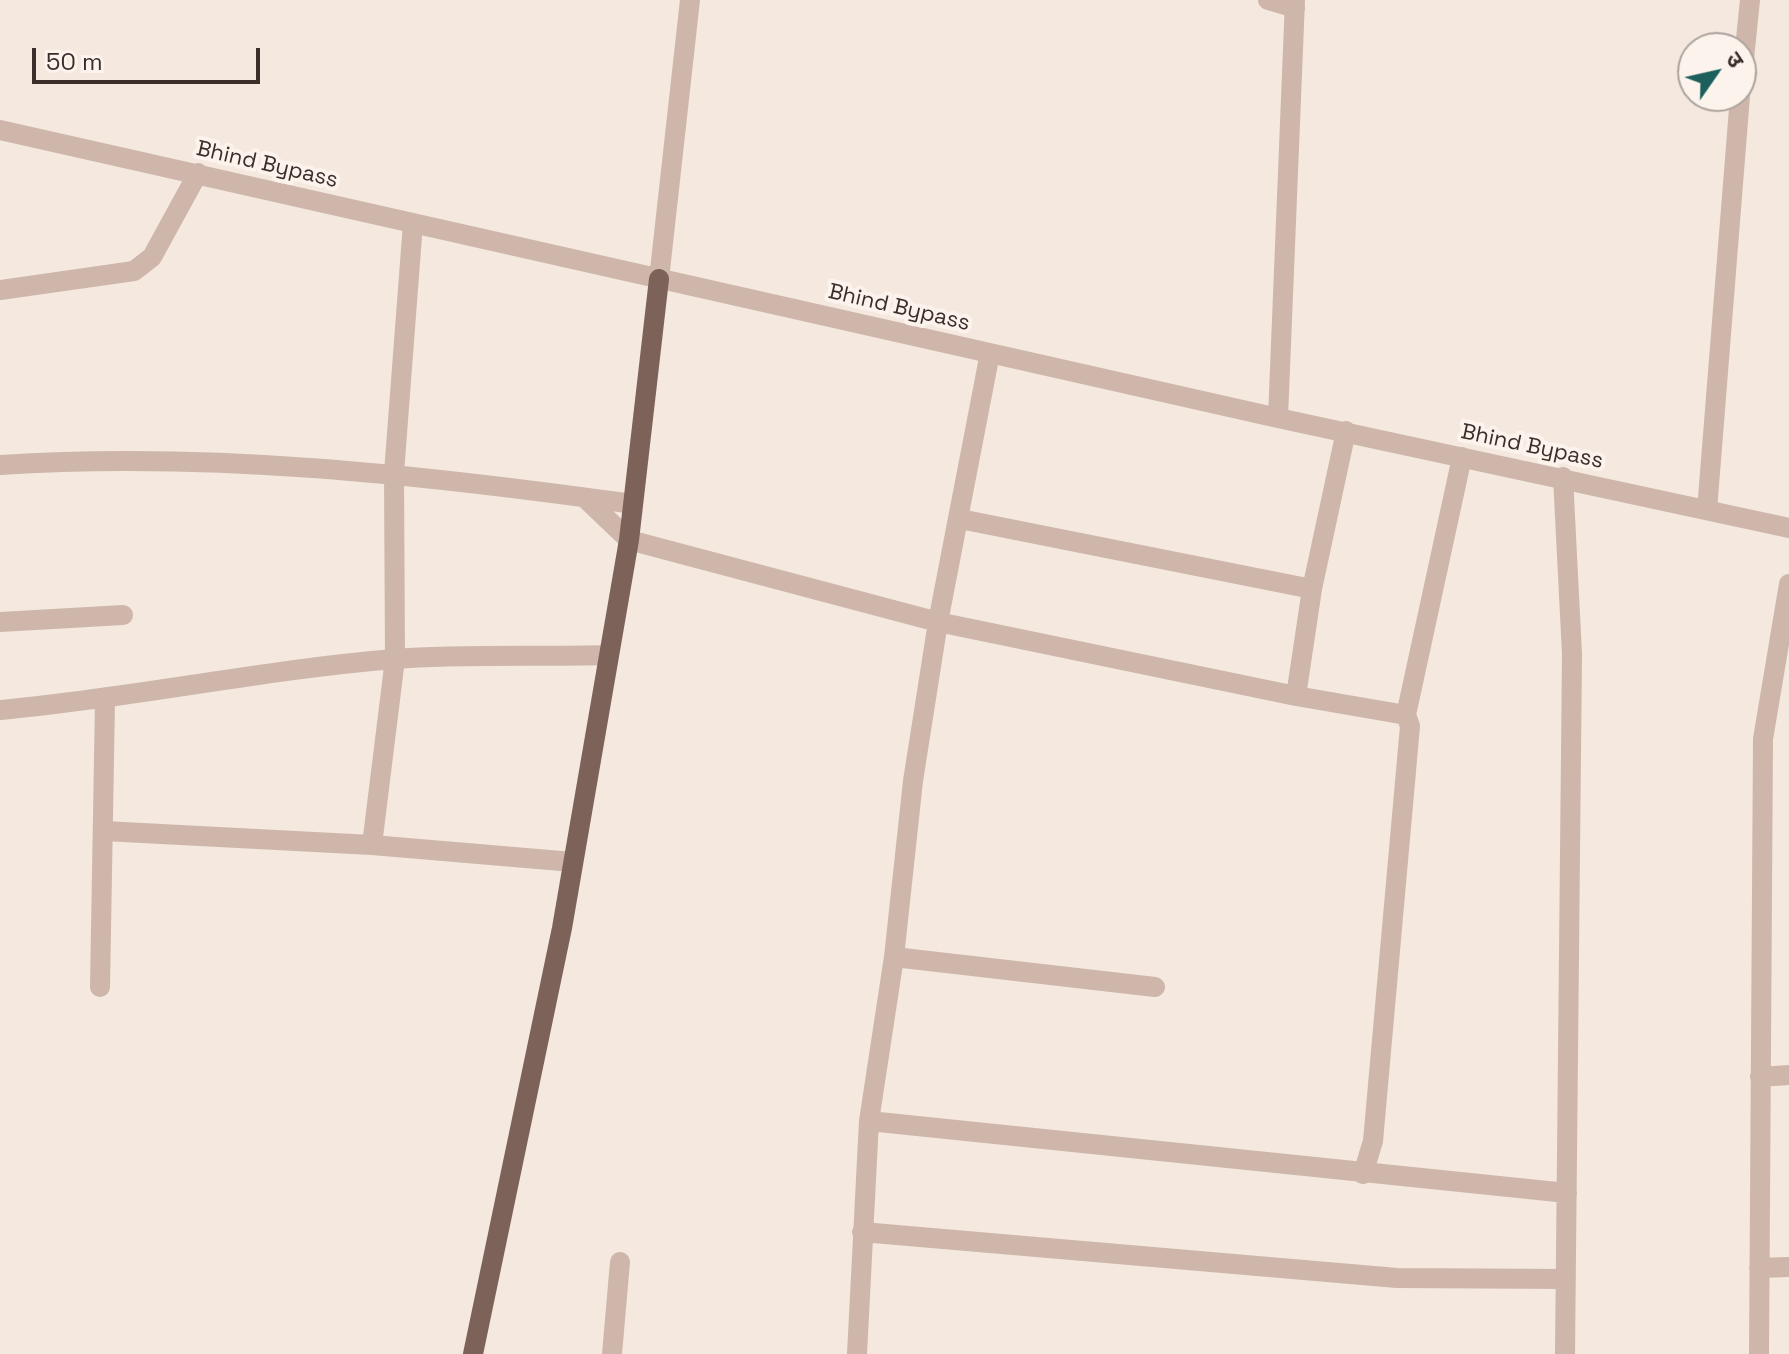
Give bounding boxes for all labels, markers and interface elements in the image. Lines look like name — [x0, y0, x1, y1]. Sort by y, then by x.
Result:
scale bar — [36, 32, 264, 82]
north arrow — [1677, 32, 1757, 112]
text: 50 m — [46, 46, 103, 77]
text: उ — [1720, 47, 1750, 73]
street label: Bhind Bypass — [194, 136, 340, 194]
street label: Bhind Bypass — [826, 279, 972, 337]
street label: Bhind Bypass — [1459, 419, 1605, 475]

